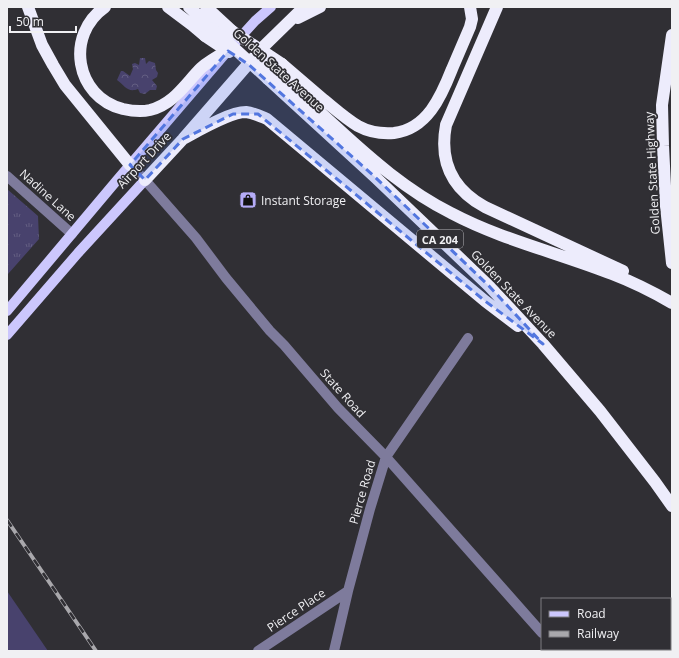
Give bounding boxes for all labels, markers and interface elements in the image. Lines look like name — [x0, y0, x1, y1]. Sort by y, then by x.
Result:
scale bar — [10, 8, 76, 34]
text: 50 m — [16, 13, 44, 30]
street label: Golden State Avenue — [230, 25, 328, 116]
street label: Golden State Highway — [640, 110, 664, 235]
street label: Airport Drive — [113, 128, 175, 192]
street label: Nadine Lane — [16, 165, 80, 225]
shop icon: Instant Storage — [238, 190, 258, 210]
place label: Instant Storage — [261, 192, 346, 209]
road number: CA 204 — [417, 230, 463, 248]
street label: Golden State Avenue — [467, 246, 561, 342]
street label: State Road — [317, 365, 369, 421]
street label: Pierce Road — [345, 458, 379, 526]
street label: Pierce Place — [264, 584, 329, 636]
legend — [541, 598, 671, 650]
text: Road — [577, 605, 606, 622]
text: Railway — [577, 625, 620, 642]

